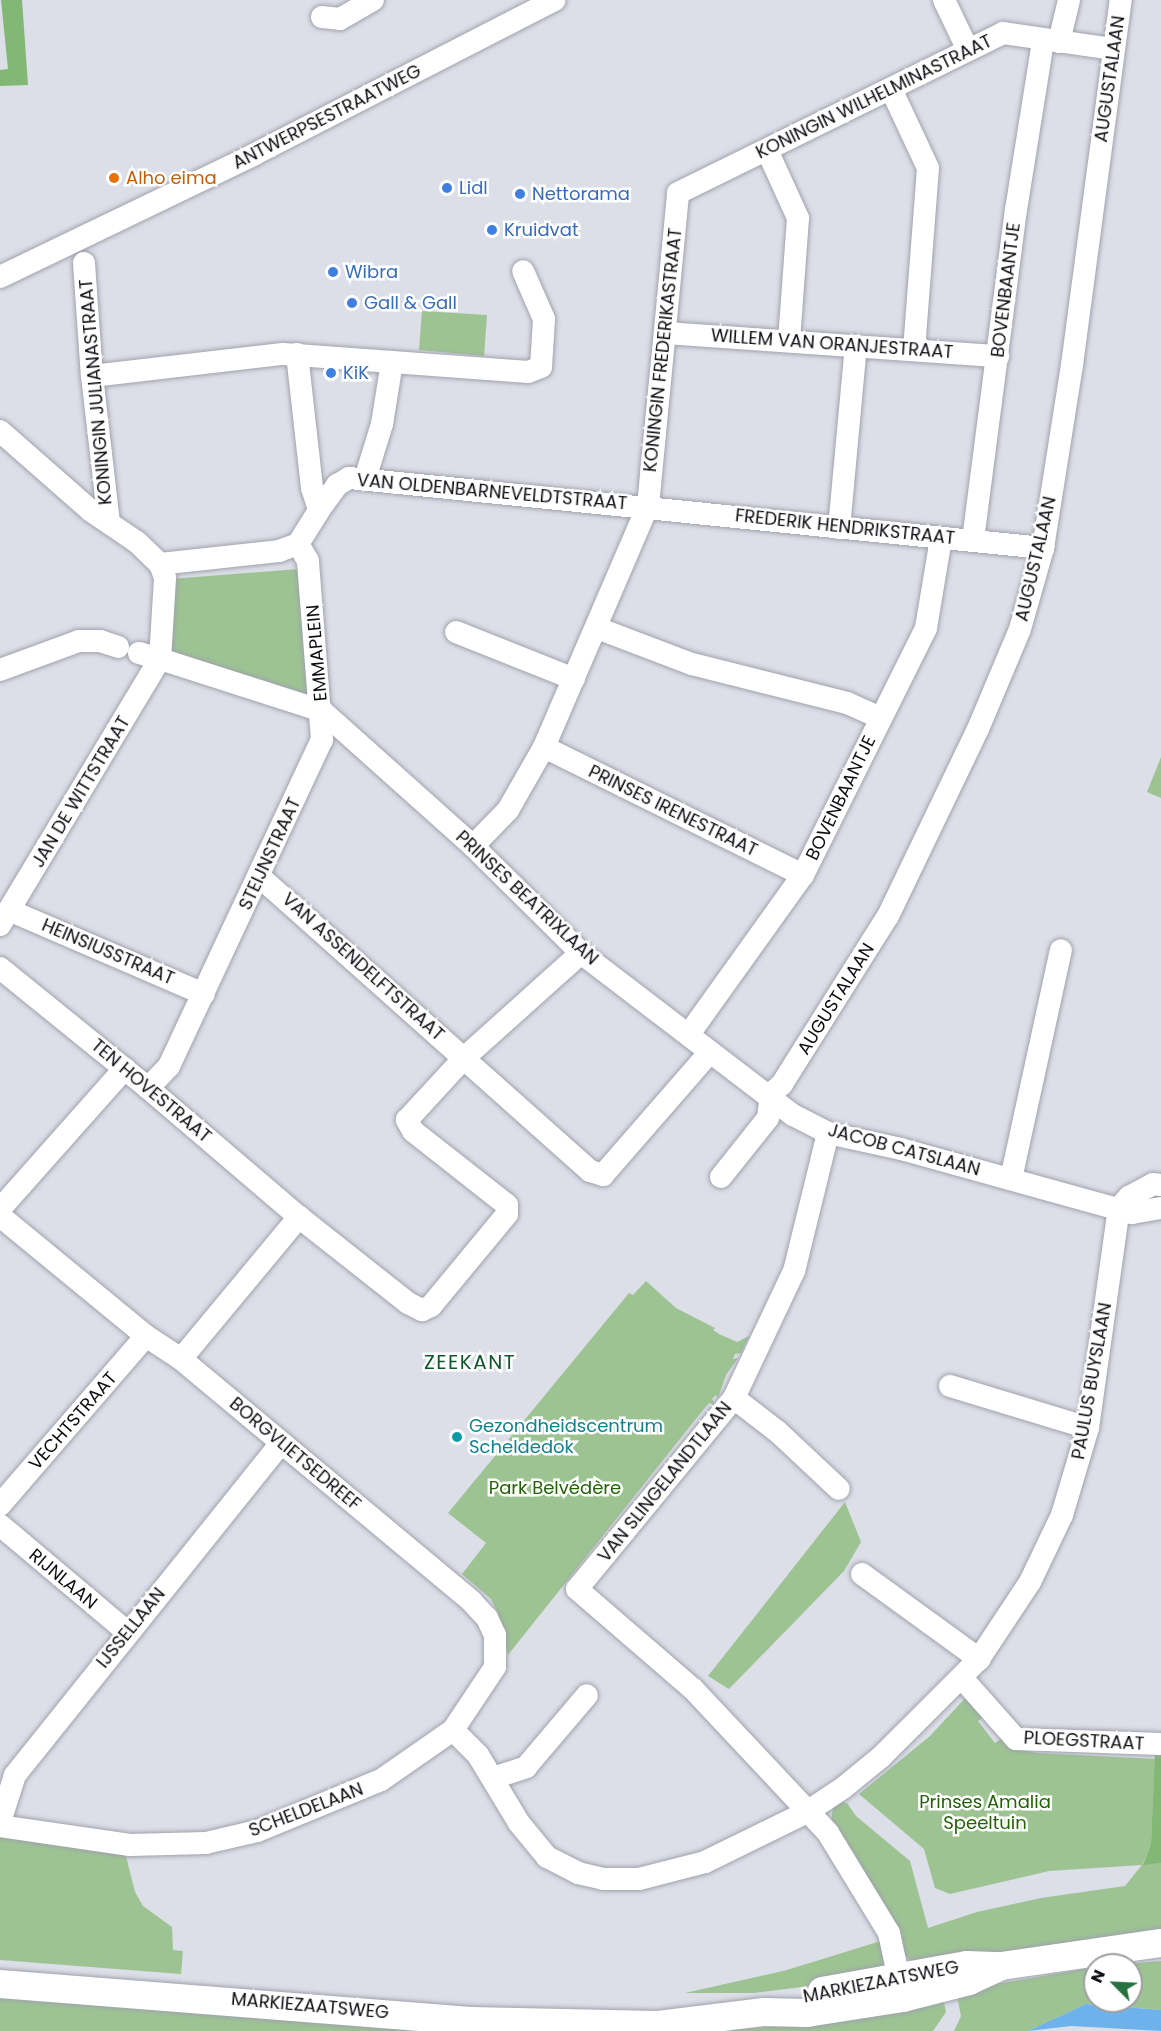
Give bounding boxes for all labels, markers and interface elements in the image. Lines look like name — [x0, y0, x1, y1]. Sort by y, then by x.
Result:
street label: AUGUSTALAAN — [1090, 14, 1130, 144]
street label: KONINGIN WILHELMINASTRAAT — [753, 30, 995, 164]
street label: ANTWERPSESTRAATWEG — [229, 60, 425, 174]
place label: Alho eima — [126, 167, 217, 189]
marker: Alho eima — [107, 171, 121, 185]
place label: Lidl — [459, 177, 488, 199]
marker: Lidl — [440, 181, 454, 195]
place label: Nettorama — [532, 183, 630, 205]
marker: Nettorama — [513, 187, 527, 201]
place label: Kruidvat — [504, 219, 578, 241]
street label: BOVENBAANTJE — [987, 221, 1025, 359]
marker: Kruidvat — [485, 223, 499, 237]
street label: KONINGIN FREDERIKASTRAAT — [639, 227, 687, 473]
place label: Wibra — [345, 261, 398, 283]
marker: Wibra — [326, 265, 340, 279]
street label: KONINGIN JULIANASTRAAT — [75, 278, 117, 506]
place label: Gall & Gall — [364, 292, 457, 314]
marker: Gall & Gall — [345, 296, 359, 310]
street label: WILLEM VAN ORANJESTRAAT — [710, 325, 954, 363]
place label: KiK — [343, 362, 369, 384]
marker: KiK — [324, 366, 338, 380]
street label: VAN OLDENBARNEVELDTSTRAAT — [356, 469, 628, 515]
street label: AUGUSTALAAN — [1011, 494, 1061, 624]
street label: FREDERIK HENDRIKSTRAAT — [734, 505, 956, 549]
street label: EMMAPLEIN — [302, 604, 332, 702]
street label: JAN DE WITTSTRAAT — [27, 712, 135, 872]
street label: BOVENBAANTJE — [802, 732, 880, 864]
street label: PRINSES IRENESTRAAT — [585, 761, 761, 861]
street label: STEIJNSTRAAT — [235, 794, 305, 914]
street label: PRINSES BEATRIXLAAN — [451, 826, 603, 970]
street label: VAN ASSENDELFTSTRAAT — [277, 888, 449, 1046]
street label: HEINSIUSSTRAAT — [39, 914, 177, 990]
street label: AUGUSTALAAN — [793, 939, 879, 1059]
street label: TEN HOVESTRAAT — [87, 1035, 215, 1147]
street label: JACOB CATSLAAN — [826, 1119, 982, 1181]
street label: PAULUS BUYSLAAN — [1068, 1301, 1116, 1461]
district label: ZEEKANT — [424, 1350, 516, 1374]
street label: VECHTSTRAAT — [25, 1368, 121, 1474]
street label: BORGVLIETSEDREEF — [225, 1393, 365, 1515]
street label: VAN SLINGELANDTLAAN — [594, 1397, 736, 1567]
place label: Gezondheidscentrum Scheldedok — [469, 1416, 663, 1458]
marker: Gezondheidscentrum Scheldedok — [450, 1430, 464, 1444]
park label: Park Belvédère — [489, 1477, 621, 1499]
street label: RIJNLAAN — [25, 1544, 101, 1614]
street label: IJSSELLAAN — [92, 1584, 170, 1672]
street label: PLOEGSTRAAT — [1023, 1727, 1145, 1755]
street label: SCHELDELAAN — [246, 1778, 366, 1842]
park label: Prinses Amalia Speeltuin — [919, 1792, 1051, 1834]
north arrow — [1083, 1953, 1143, 2013]
street label: MARKIEZAATSWEG — [801, 1956, 961, 2008]
text: N — [1085, 1966, 1111, 1986]
street label: MARKIEZAATSWEG — [230, 1988, 390, 2024]

